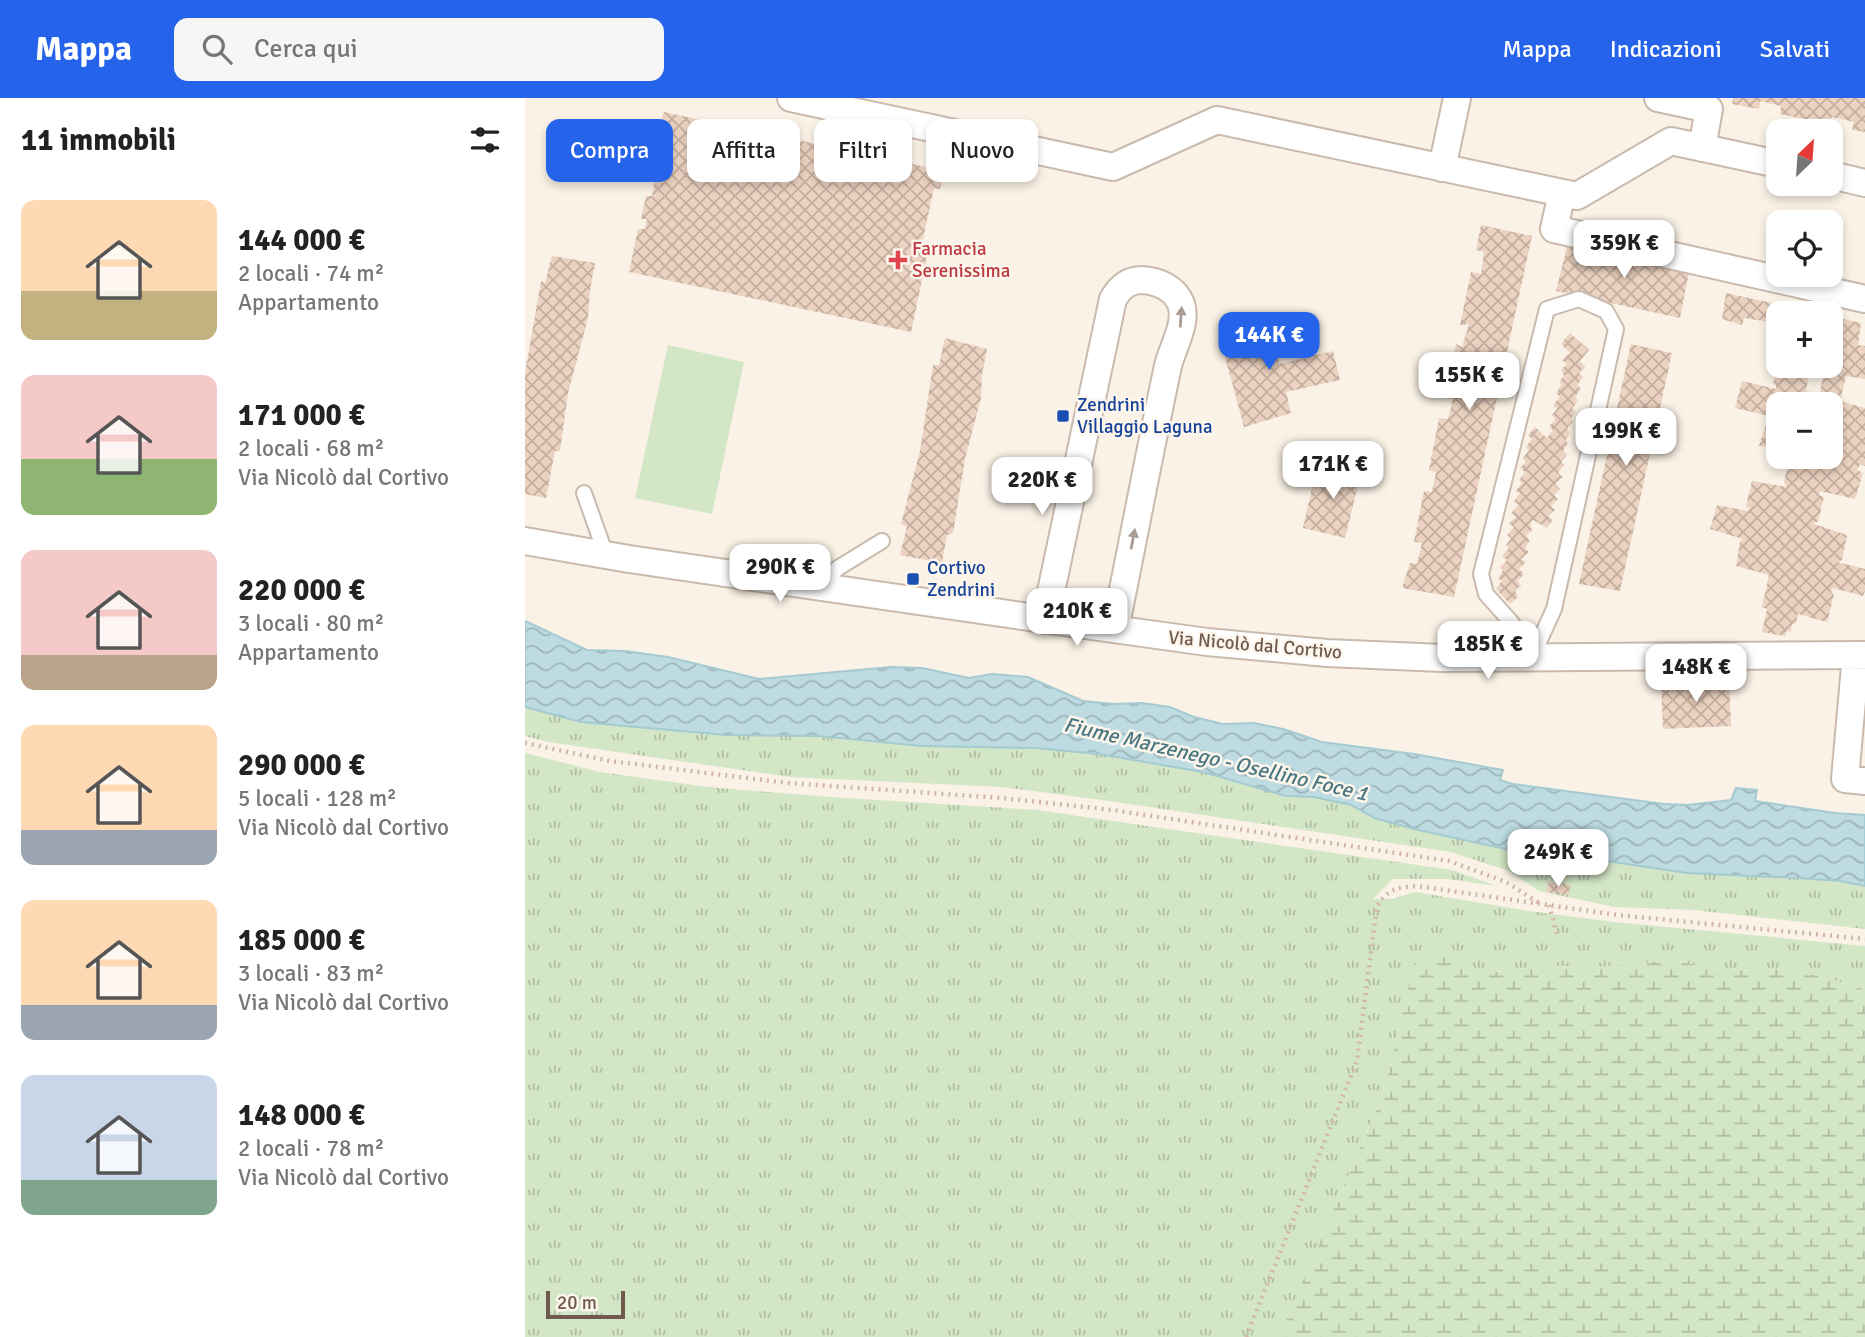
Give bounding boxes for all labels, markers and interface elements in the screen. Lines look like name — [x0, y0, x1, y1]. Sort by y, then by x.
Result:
search box — [174, 18, 664, 81]
text: Mappa — [35, 29, 132, 70]
icon: search — [198, 30, 236, 68]
text: Cerca qui — [254, 33, 358, 65]
text: Mappa — [1503, 34, 1572, 64]
text: Indicazioni — [1610, 34, 1722, 64]
text: Salvati — [1760, 34, 1830, 64]
chip: Compra — [546, 119, 673, 182]
chip: Affitta — [687, 119, 800, 182]
chip: Filtri — [814, 119, 912, 182]
chip: Nuovo — [926, 119, 1038, 182]
north arrow — [1766, 119, 1843, 196]
map controls — [1766, 119, 1843, 469]
icon: filters — [466, 121, 504, 159]
text: 11 immobili — [21, 122, 176, 159]
button: locate — [1766, 210, 1843, 287]
pin: 359K € — [1567, 220, 1681, 280]
text: 144 000 € — [238, 222, 365, 259]
icon: home — [77, 228, 161, 312]
text: 359K € — [1589, 228, 1659, 257]
place label: Farmacia Serenissima — [912, 237, 1010, 283]
marker: Farmacia Serenissima — [890, 252, 906, 268]
text: 2 locali · 74 m² — [238, 259, 384, 288]
text: Appartamento — [238, 288, 379, 317]
button: + — [1766, 301, 1843, 378]
one-way arrow — [1175, 306, 1186, 328]
pin: 144K € — [1212, 313, 1326, 372]
text: 144K € — [1234, 320, 1304, 349]
pin: 155K € — [1412, 352, 1526, 412]
text: 155K € — [1434, 360, 1504, 389]
button: − — [1766, 392, 1843, 469]
place label: Zendrini Villaggio Laguna — [1077, 393, 1213, 439]
text: 171 000 € — [238, 397, 365, 434]
icon: home — [77, 403, 161, 487]
marker: Zendrini Villaggio Laguna — [1055, 408, 1071, 424]
pin: 199K € — [1569, 408, 1683, 468]
text: 199K € — [1591, 416, 1661, 445]
text: 2 locali · 68 m² — [238, 434, 384, 463]
pin: 171K € — [1276, 442, 1390, 501]
text: 171K € — [1298, 449, 1368, 478]
pin: 220K € — [985, 458, 1099, 517]
text: Via Nicolò dal Cortivo — [238, 463, 449, 492]
text: 220K € — [1007, 465, 1077, 494]
one-way arrow — [1128, 528, 1139, 550]
pin: 290K € — [723, 545, 837, 604]
text: 290K € — [745, 552, 815, 581]
place label: Cortivo Zendrini — [927, 556, 995, 602]
marker: Cortivo Zendrini — [905, 571, 921, 587]
text: 220 000 € — [238, 572, 365, 609]
icon: home — [77, 578, 161, 662]
pin: 210K € — [1020, 588, 1134, 648]
text: 210K € — [1042, 596, 1112, 625]
text: 3 locali · 80 m² — [238, 609, 384, 638]
pin: 185K € — [1431, 622, 1545, 681]
street label: Via Nicolò dal Cortivo — [1167, 625, 1343, 665]
text: 185K € — [1453, 629, 1523, 658]
text: Appartamento — [238, 638, 379, 667]
pin: 148K € — [1639, 644, 1753, 704]
text: 148K € — [1661, 652, 1731, 681]
water label: Fiume Marzenego - Osellino Foce 1 — [1061, 711, 1371, 807]
text: 290 000 € — [238, 747, 365, 784]
icon: home — [77, 753, 161, 837]
text: 5 locali · 128 m² — [238, 784, 397, 813]
text: Via Nicolò dal Cortivo — [238, 813, 449, 842]
pin: 249K € — [1501, 830, 1615, 889]
text: 249K € — [1523, 837, 1593, 866]
text: 185 000 € — [238, 922, 365, 959]
icon: home — [77, 928, 161, 1012]
text: 3 locali · 83 m² — [238, 959, 384, 988]
text: Via Nicolò dal Cortivo — [238, 988, 449, 1017]
text: 148 000 € — [238, 1097, 365, 1134]
icon: home — [77, 1103, 161, 1187]
text: 2 locali · 78 m² — [238, 1134, 384, 1163]
text: Via Nicolò dal Cortivo — [238, 1163, 449, 1192]
scale bar — [546, 1288, 625, 1320]
text: 20 m — [557, 1291, 597, 1315]

